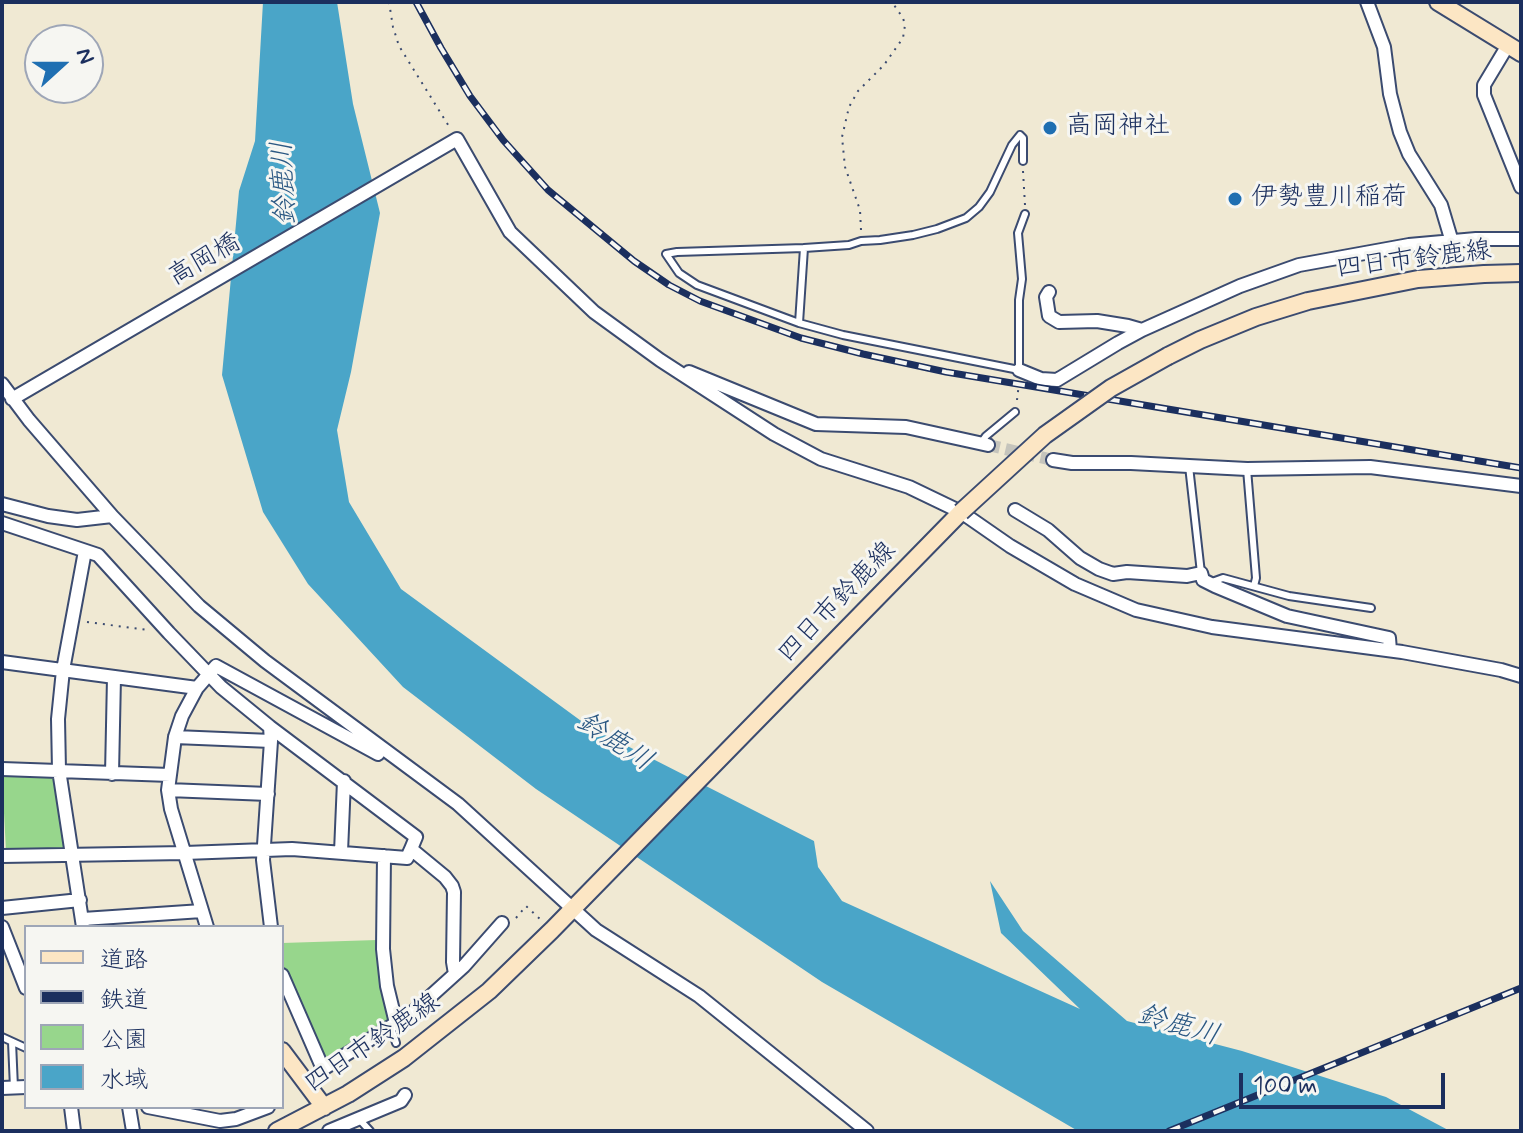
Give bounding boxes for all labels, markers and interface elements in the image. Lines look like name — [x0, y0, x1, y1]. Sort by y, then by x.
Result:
north arrow — [24, 24, 104, 104]
text: N — [69, 44, 100, 68]
place label: 高岡神社 — [1066, 112, 1170, 144]
marker: 高岡神社 — [1041, 119, 1059, 137]
water label: 鈴鹿川 — [267, 140, 305, 226]
place label: 伊勢豊川稲荷 — [1251, 183, 1407, 215]
marker: 伊勢豊川稲荷 — [1226, 190, 1244, 208]
street label: 高岡橋 — [163, 228, 247, 294]
street label: 四日市鈴鹿線 — [1335, 236, 1493, 286]
street label: 四日市鈴鹿線 — [773, 536, 903, 670]
water label: 鈴鹿川 — [570, 706, 658, 780]
legend — [24, 925, 284, 1109]
text: 道路 — [100, 945, 148, 976]
text: 鉄道 — [100, 985, 148, 1016]
street label: 四日市鈴鹿線 — [300, 987, 446, 1101]
water label: 鈴鹿川 — [1133, 999, 1223, 1055]
text: 公園 — [100, 1025, 148, 1056]
scale bar — [1243, 1057, 1449, 1107]
text: 水域 — [100, 1065, 148, 1096]
text: 100 m — [1253, 1071, 1317, 1102]

